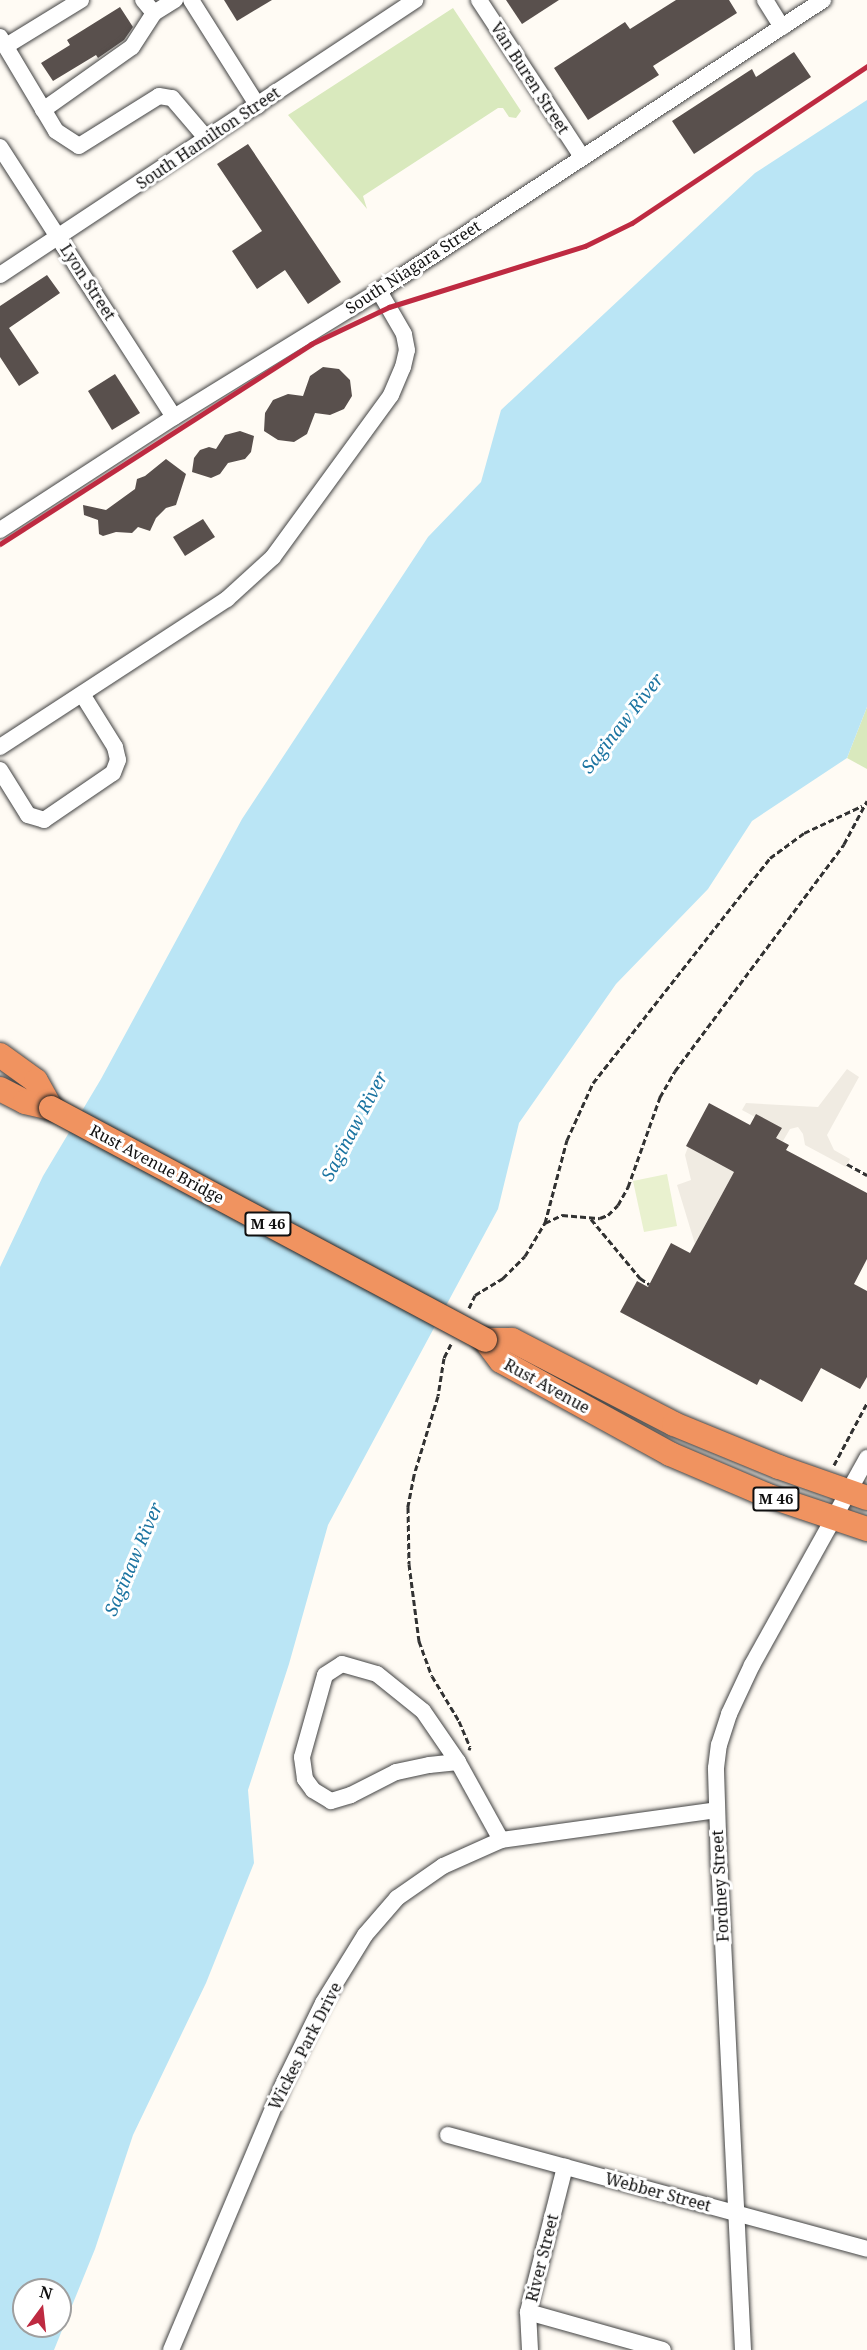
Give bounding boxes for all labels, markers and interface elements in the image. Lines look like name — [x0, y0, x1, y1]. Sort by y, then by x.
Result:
street label: Van Buren Street — [487, 19, 573, 137]
street label: South Hamilton Street — [133, 83, 283, 193]
street label: South Niagara Street — [342, 216, 484, 318]
street label: Lyon Street — [56, 240, 120, 324]
water label: Saginaw River — [576, 669, 668, 777]
water label: Saginaw River — [316, 1068, 392, 1184]
street label: Rust Avenue Bridge — [87, 1121, 227, 1207]
road number: M 46 — [244, 1212, 292, 1236]
street label: Rust Avenue — [501, 1355, 593, 1417]
road number: M 46 — [752, 1487, 800, 1511]
water label: Saginaw River — [99, 1499, 167, 1619]
street label: Fordney Street — [707, 1830, 733, 1942]
street label: Wickes Park Drive — [265, 1979, 345, 2113]
street label: Webber Street — [603, 2169, 713, 2215]
street label: River Street — [522, 2212, 562, 2304]
north arrow — [12, 2278, 72, 2338]
text: N — [37, 2280, 55, 2305]

